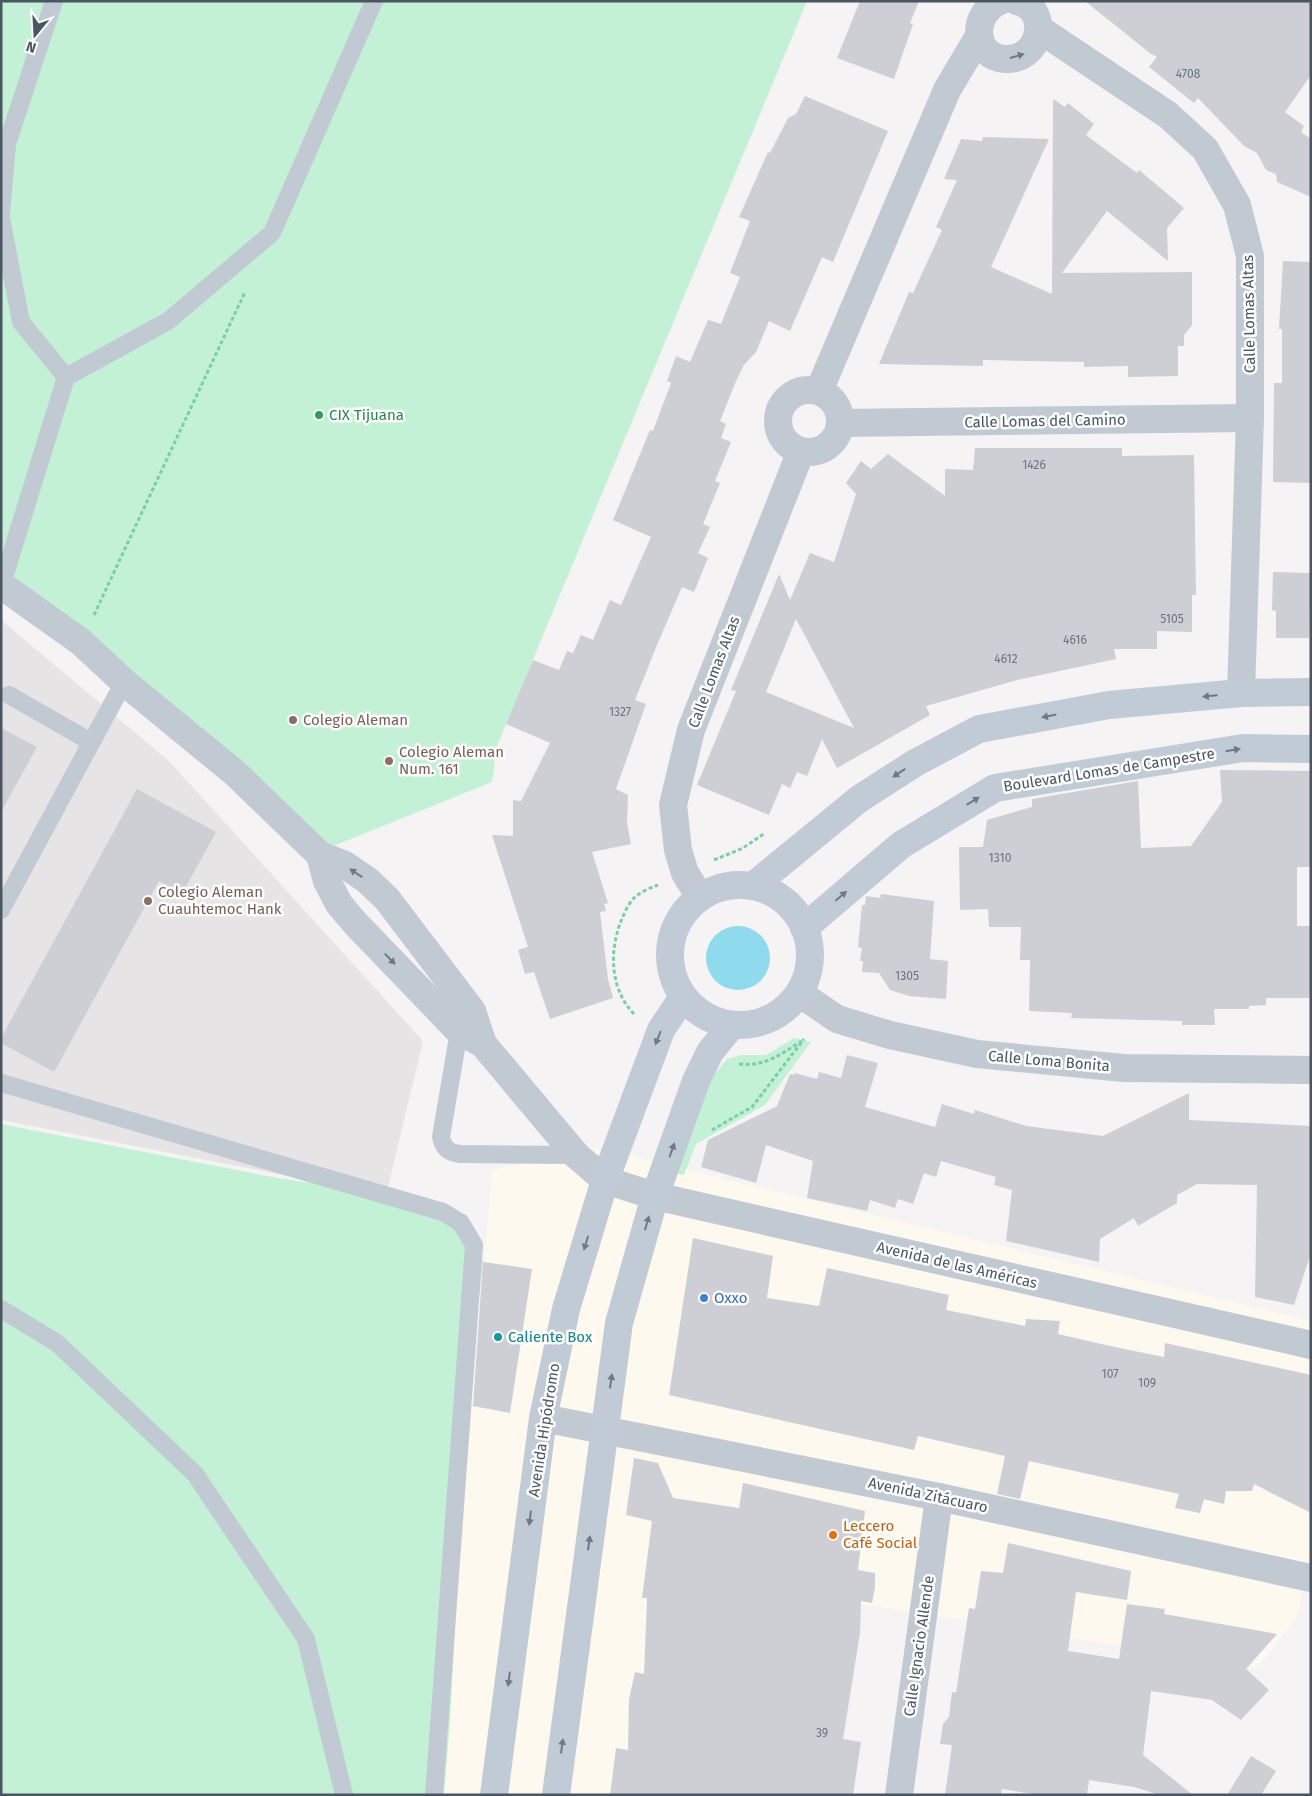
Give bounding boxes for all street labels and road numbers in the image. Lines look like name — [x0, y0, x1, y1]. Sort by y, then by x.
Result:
street label: Calle Lomas Altas — [1239, 255, 1259, 373]
street label: Calle Lomas del Camino — [964, 411, 1126, 431]
street label: Calle Lomas Altas — [684, 614, 744, 730]
street label: Boulevard Lomas de Campestre — [1002, 744, 1216, 796]
street label: Calle Loma Bonita — [987, 1047, 1111, 1075]
street label: Avenida de las Américas — [875, 1238, 1039, 1292]
street label: Avenida Hipódromo — [525, 1362, 563, 1498]
street label: Avenida Zitácuaro — [867, 1474, 989, 1516]
street label: Calle Ignacio Allende — [900, 1575, 938, 1717]

